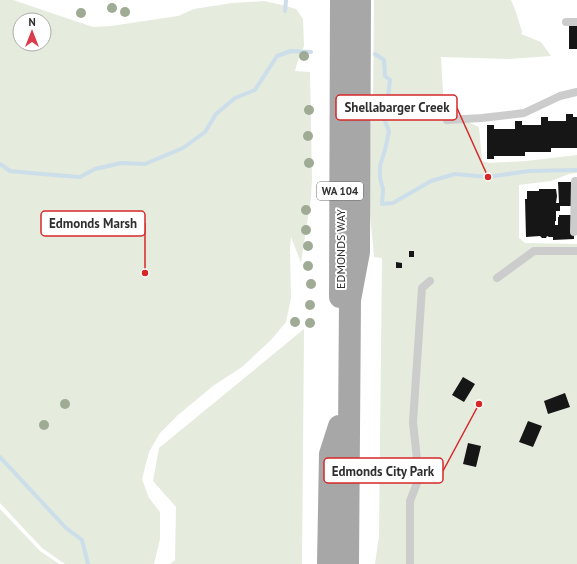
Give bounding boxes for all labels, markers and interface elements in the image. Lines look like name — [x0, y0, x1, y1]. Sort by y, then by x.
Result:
north arrow — [12, 12, 52, 52]
text: N — [28, 15, 36, 29]
callout: Shellabarger Creek — [336, 95, 457, 120]
text: Shellabarger Creek — [344, 99, 450, 116]
road number: WA 104 — [317, 182, 363, 200]
street label: EDMONDS WAY — [333, 209, 348, 289]
callout: Edmonds Marsh — [41, 211, 145, 236]
text: Edmonds Marsh — [49, 215, 137, 232]
callout: Edmonds City Park — [324, 458, 443, 483]
text: Edmonds City Park — [332, 463, 435, 480]

